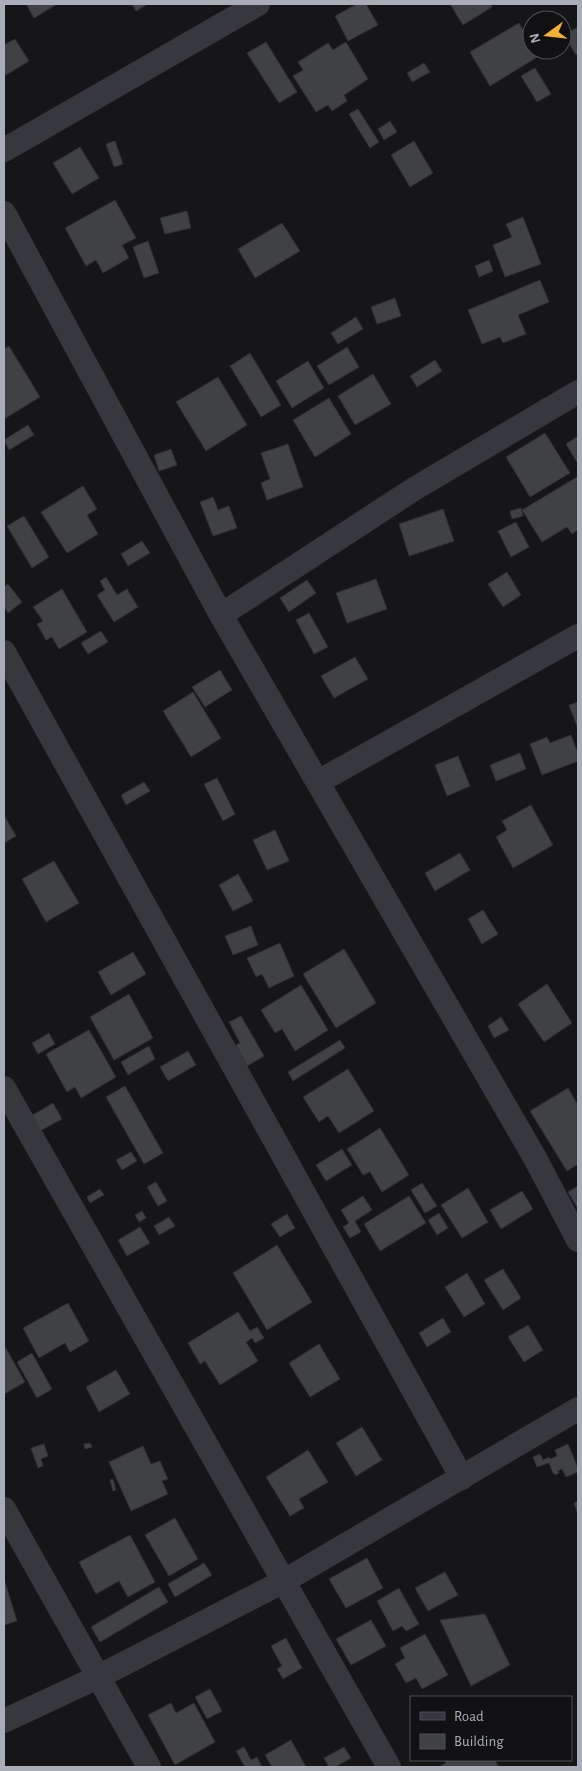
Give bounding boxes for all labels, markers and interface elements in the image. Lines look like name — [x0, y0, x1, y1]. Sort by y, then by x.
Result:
north arrow — [522, 10, 572, 60]
text: N — [527, 32, 543, 45]
legend — [410, 1696, 572, 1761]
text: Road — [454, 1709, 484, 1724]
text: Building — [454, 1734, 504, 1749]

